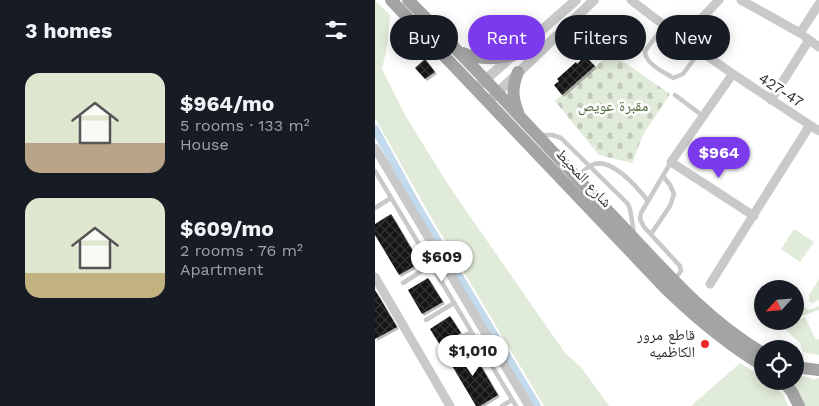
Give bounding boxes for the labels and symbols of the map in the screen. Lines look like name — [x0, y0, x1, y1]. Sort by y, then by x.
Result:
street label: 427-47 — [755, 69, 807, 111]
park label: مقبرة عويص — [578, 97, 648, 116]
pin: $964 — [689, 136, 749, 179]
street label: شارع المحيط — [552, 145, 616, 212]
pin: $609 — [412, 240, 472, 283]
north arrow — [754, 280, 804, 330]
place label: قاطع مرور الكاظميه — [636, 326, 695, 361]
pin: $1,010 — [432, 334, 514, 377]
marker: قاطع مرور الكاظميه — [699, 338, 711, 350]

